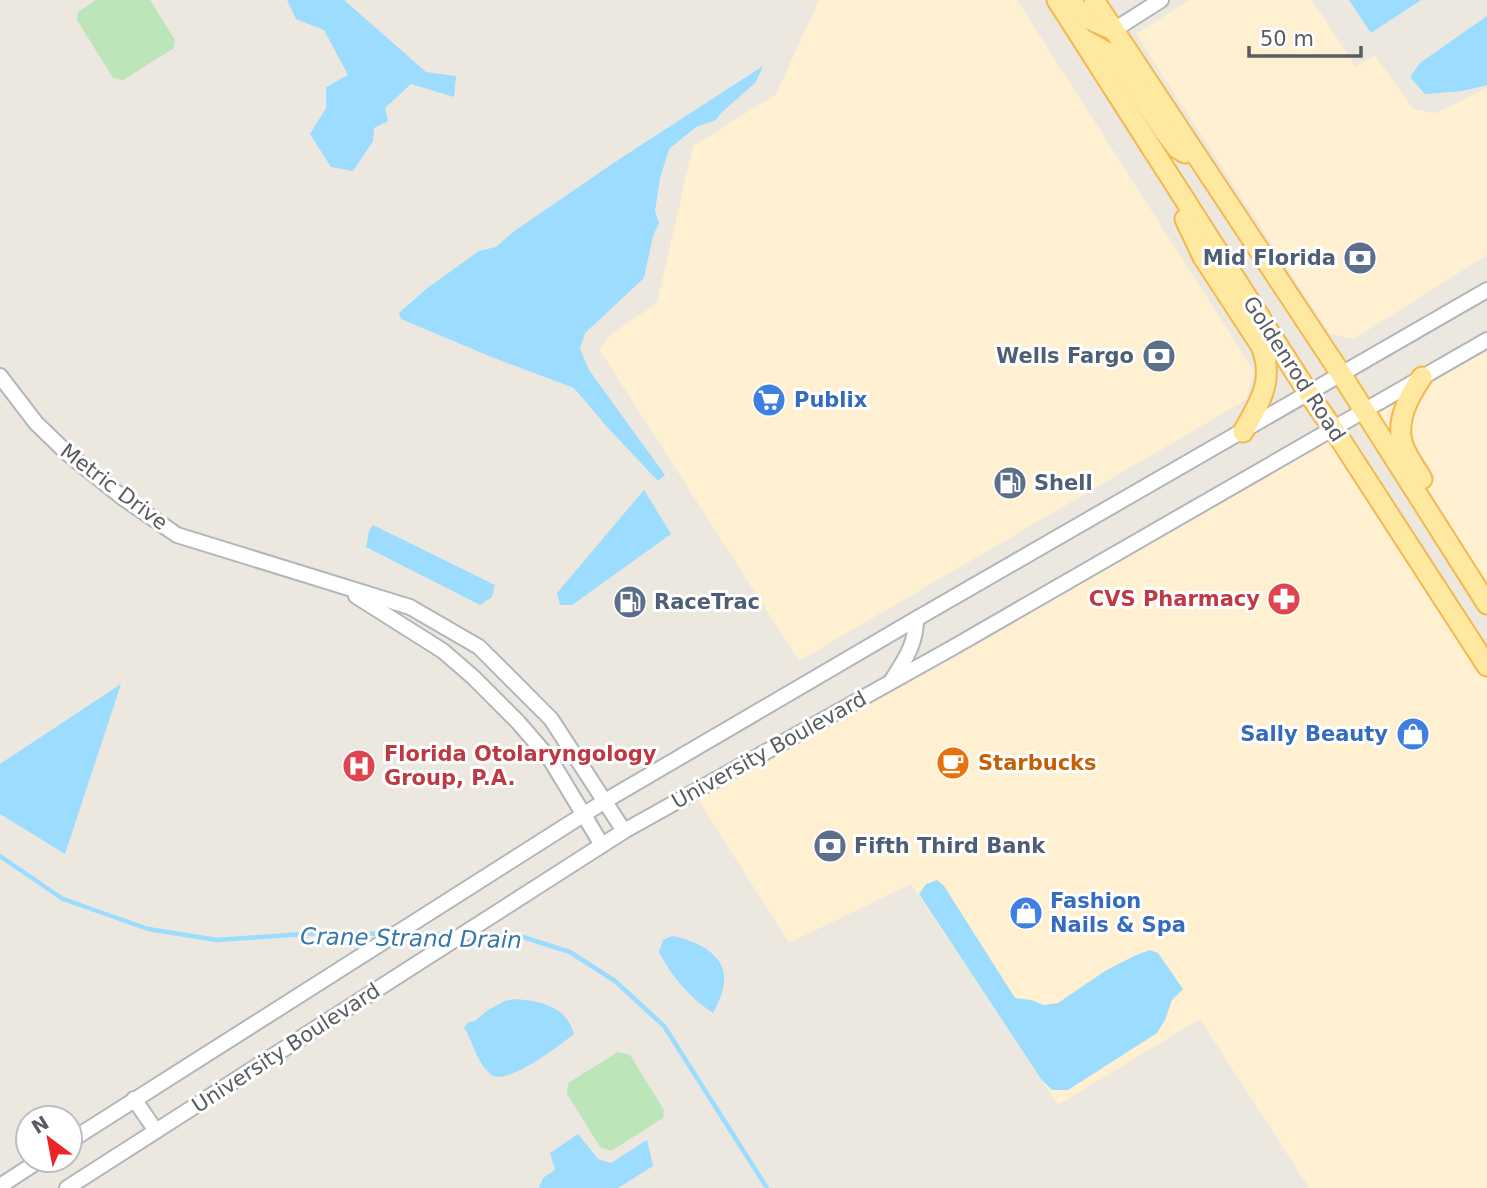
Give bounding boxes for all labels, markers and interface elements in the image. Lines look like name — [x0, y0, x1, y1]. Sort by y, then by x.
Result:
scale bar — [1249, 14, 1361, 58]
text: 50 m — [1260, 27, 1314, 51]
bank icon: Mid Florida — [1341, 239, 1379, 277]
place label: Mid Florida — [1203, 246, 1336, 270]
street label: Goldenrod Road — [1238, 292, 1350, 446]
bank icon: Wells Fargo — [1140, 337, 1178, 375]
place label: Wells Fargo — [996, 344, 1134, 368]
supermarket icon: Publix — [750, 381, 788, 419]
place label: Publix — [794, 388, 868, 412]
street label: Metric Drive — [56, 439, 172, 535]
fuel station icon: Shell — [991, 464, 1029, 502]
place label: Shell — [1034, 471, 1093, 495]
pharmacy icon: CVS Pharmacy — [1265, 580, 1303, 618]
fuel station icon: RaceTrac — [611, 583, 649, 621]
place label: CVS Pharmacy — [1089, 587, 1260, 611]
place label: RaceTrac — [654, 590, 760, 614]
street label: University Boulevard — [667, 686, 871, 814]
shop icon: Sally Beauty — [1394, 715, 1432, 753]
place label: Sally Beauty — [1240, 722, 1388, 746]
place label: Florida Otolaryngology Group, P.A. — [384, 742, 657, 790]
cafe icon: Starbucks — [934, 744, 972, 782]
hospital icon: Florida Otolaryngology Group, P.A. — [340, 747, 378, 785]
place label: Starbucks — [978, 751, 1097, 775]
bank icon: Fifth Third Bank — [811, 827, 849, 865]
place label: Fifth Third Bank — [854, 834, 1046, 858]
place label: Fashion Nails & Spa — [1050, 889, 1186, 937]
shop icon: Fashion Nails & Spa — [1007, 894, 1045, 932]
water label: Crane Strand Drain — [300, 923, 522, 953]
street label: University Boulevard — [188, 978, 384, 1118]
north arrow — [14, 1104, 84, 1174]
text: N — [27, 1111, 53, 1138]

